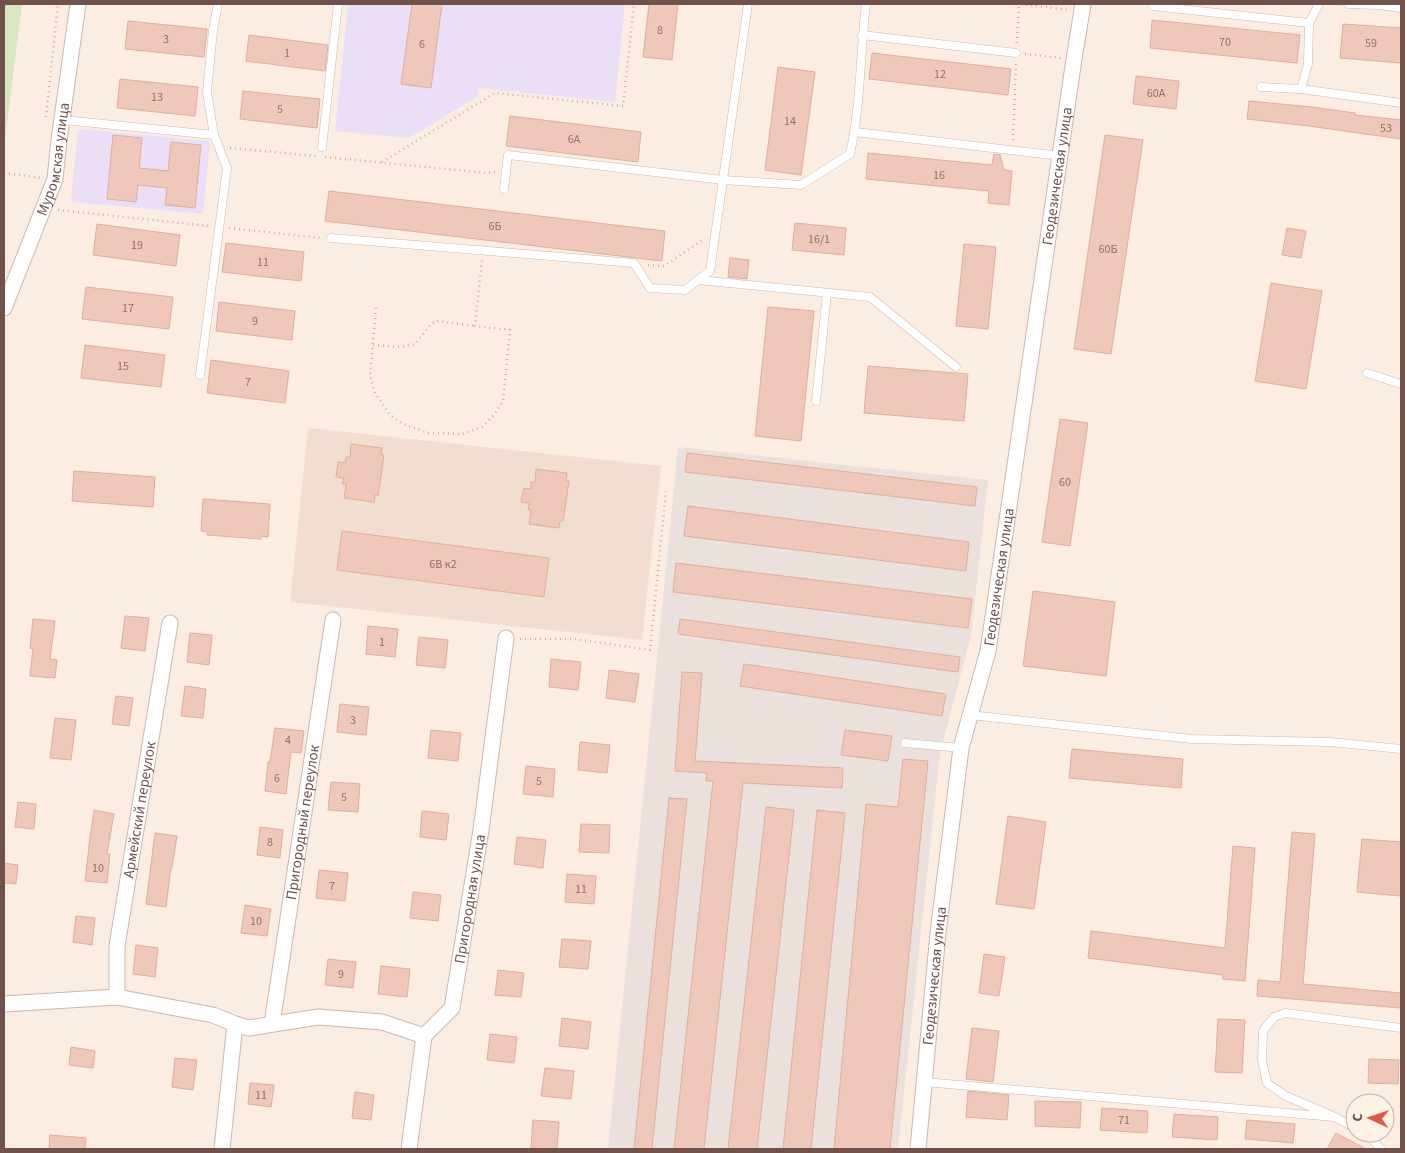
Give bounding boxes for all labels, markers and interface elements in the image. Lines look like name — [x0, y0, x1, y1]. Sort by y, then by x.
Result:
house number: 8 — [657, 22, 663, 39]
house number: 3 — [163, 31, 169, 48]
house number: 70 — [1219, 34, 1231, 51]
house number: 59 — [1365, 35, 1377, 52]
house number: 6 — [419, 36, 425, 53]
house number: 1 — [284, 45, 290, 62]
house number: 12 — [934, 66, 946, 83]
house number: 60А — [1147, 85, 1166, 102]
house number: 13 — [151, 89, 163, 106]
street label: Муромская улица — [31, 101, 75, 219]
house number: 5 — [277, 101, 283, 118]
street label: Геодезическая улица — [1037, 106, 1077, 246]
house number: 14 — [784, 113, 796, 130]
house number: 53 — [1380, 120, 1392, 137]
house number: 6А — [568, 131, 581, 148]
house number: 16 — [933, 167, 945, 184]
house number: 6Б — [489, 218, 501, 235]
house number: 16/1 — [808, 231, 830, 248]
house number: 19 — [131, 237, 143, 254]
house number: 60Б — [1099, 241, 1117, 258]
house number: 11 — [257, 254, 269, 271]
house number: 17 — [122, 300, 134, 317]
house number: 9 — [252, 313, 258, 330]
house number: 15 — [117, 358, 129, 375]
house number: 7 — [245, 374, 251, 391]
house number: 60 — [1059, 474, 1071, 491]
street label: Геодезическая улица — [978, 506, 1019, 647]
house number: 6В к2 — [429, 556, 457, 573]
house number: 1 — [379, 634, 385, 651]
house number: 3 — [350, 712, 356, 729]
house number: 4 — [285, 732, 291, 749]
street label: Армейский переулок — [118, 739, 161, 880]
street label: Пригородный переулок — [280, 743, 325, 901]
house number: 6 — [274, 770, 280, 787]
house number: 5 — [536, 773, 542, 790]
house number: 5 — [341, 789, 347, 806]
street label: Пригородная улица — [449, 833, 491, 965]
house number: 8 — [267, 834, 273, 851]
house number: 10 — [92, 860, 104, 877]
house number: 7 — [329, 878, 335, 895]
house number: 11 — [575, 881, 587, 898]
street label: Геодезическая улица — [917, 905, 952, 1046]
house number: 10 — [250, 913, 262, 930]
house number: 9 — [338, 966, 344, 983]
house number: 11 — [255, 1087, 267, 1104]
north arrow — [1345, 1093, 1395, 1143]
house number: 71 — [1118, 1112, 1130, 1129]
text: С — [1348, 1113, 1368, 1122]

